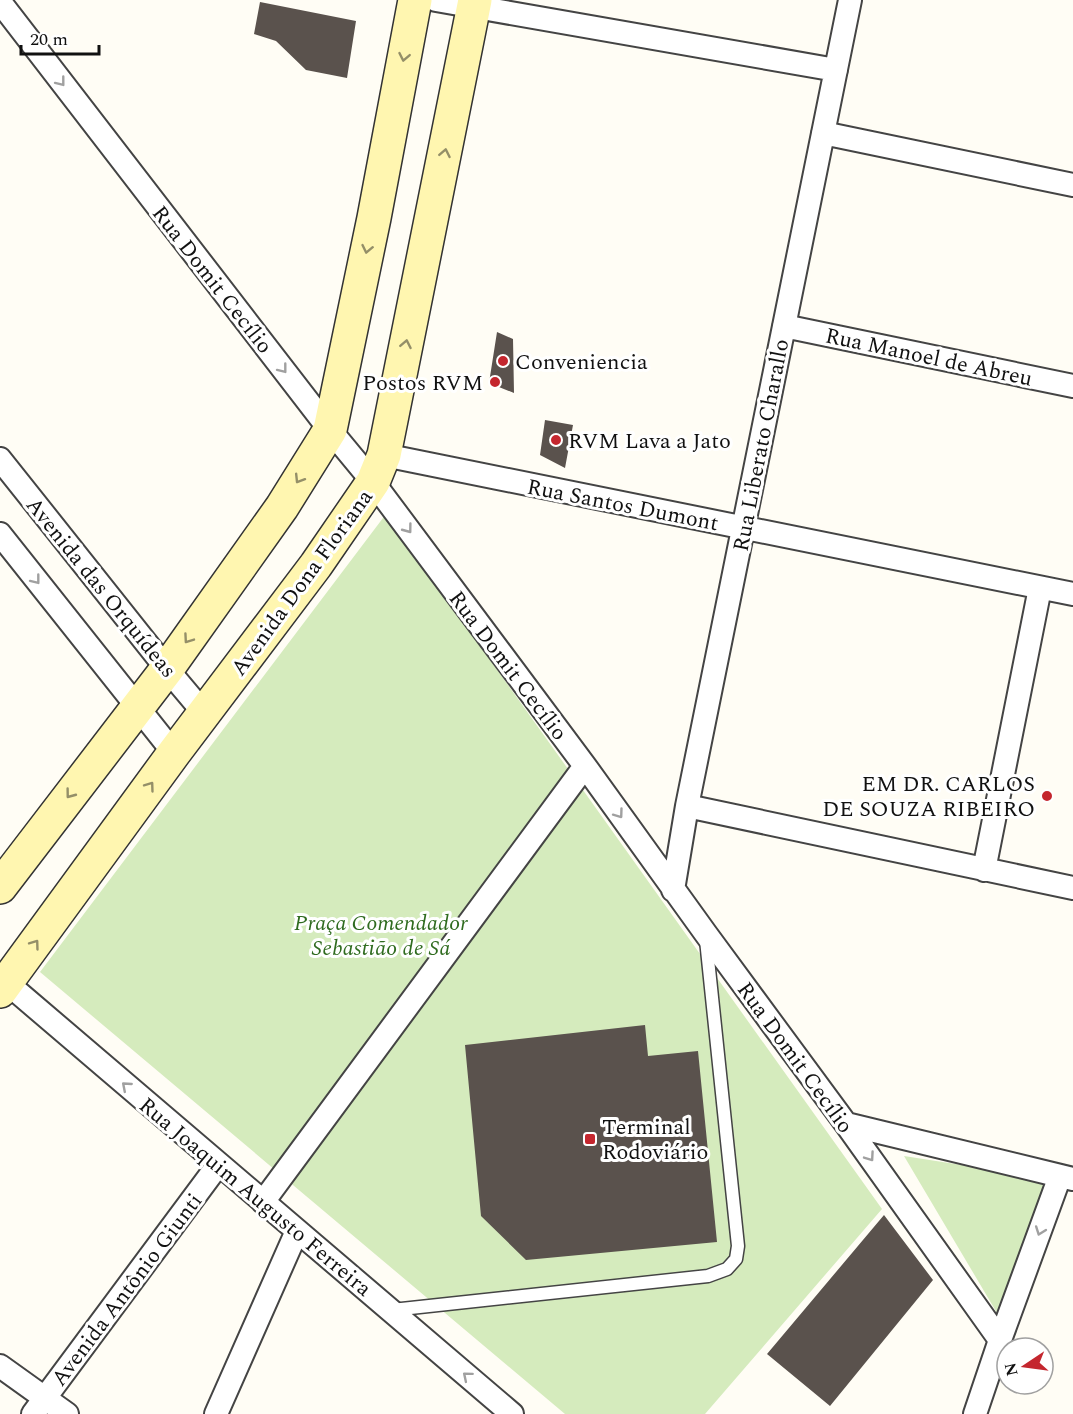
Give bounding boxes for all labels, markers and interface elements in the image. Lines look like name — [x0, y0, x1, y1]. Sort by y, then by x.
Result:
scale bar — [21, 18, 99, 56]
text: 20 m — [30, 26, 68, 53]
one-way arrow — [398, 52, 411, 62]
one-way arrow — [54, 75, 65, 86]
one-way arrow — [438, 148, 451, 158]
street label: Rua Domit Cecílio — [143, 199, 280, 361]
one-way arrow — [361, 244, 374, 254]
street label: Rua Manoel de Abreu — [822, 319, 1035, 396]
street label: Rua Liberato Charallo — [725, 336, 798, 554]
one-way arrow — [399, 339, 412, 349]
place label: Conveniencia — [515, 346, 648, 379]
marker: Conveniencia — [496, 354, 510, 368]
one-way arrow — [276, 362, 287, 373]
place label: Postos RVM — [362, 367, 483, 400]
marker: Postos RVM — [488, 375, 502, 389]
place label: RVM Lava a Jato — [568, 425, 731, 458]
marker: RVM Lava a Jato — [549, 433, 563, 447]
street label: Rua Santos Dumont — [524, 471, 721, 540]
one-way arrow — [295, 473, 307, 483]
street label: Avenida Dona Floriana — [223, 482, 382, 683]
street label: Avenida das Orquídeas — [17, 490, 184, 686]
one-way arrow — [401, 522, 412, 533]
one-way arrow — [29, 573, 40, 584]
street label: Rua Domit Cecílio — [440, 584, 575, 748]
one-way arrow — [184, 633, 195, 644]
place label: EM DR. CARLOS DE SOUZA RIBEIRO — [822, 768, 1035, 826]
one-way arrow — [142, 782, 153, 793]
one-way arrow — [66, 788, 77, 799]
marker: EM DR. CARLOS DE SOUZA RIBEIRO — [1040, 789, 1054, 803]
one-way arrow — [612, 807, 623, 818]
park label: Praça Comendador Sebastião de Sá — [294, 907, 468, 965]
one-way arrow — [27, 940, 38, 951]
street label: Rua Domit Cecílio — [728, 975, 861, 1141]
one-way arrow — [122, 1082, 133, 1093]
street label: Rua Joaquim Augusto Ferreira — [131, 1090, 379, 1305]
place label: Terminal Rodoviário — [602, 1111, 708, 1169]
marker: Terminal Rodoviário — [583, 1132, 597, 1146]
one-way arrow — [863, 1151, 874, 1162]
street label: Avenida Antônio Giunti — [43, 1186, 211, 1393]
one-way arrow — [1035, 1225, 1047, 1236]
north arrow — [995, 1336, 1055, 1396]
text: N — [998, 1360, 1025, 1378]
one-way arrow — [463, 1372, 474, 1383]

